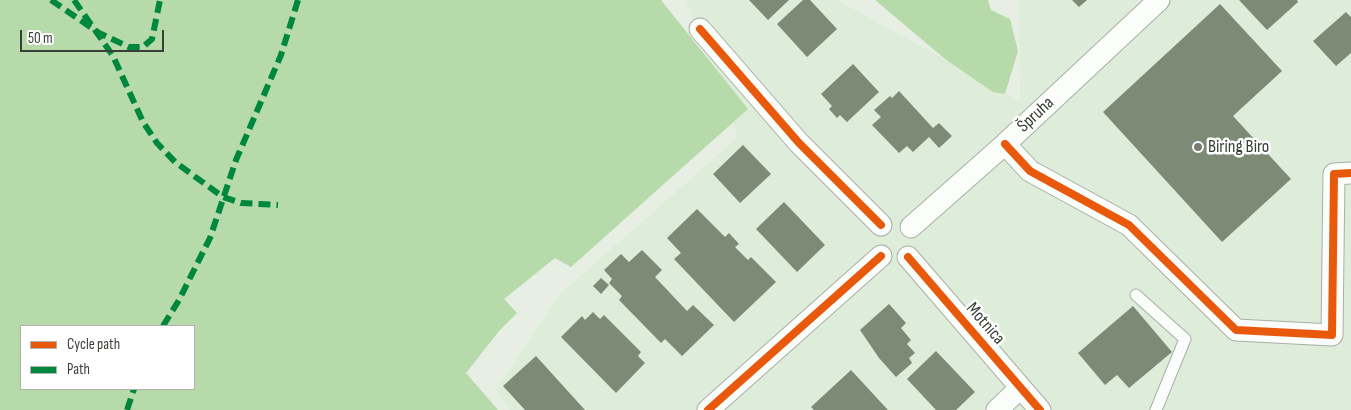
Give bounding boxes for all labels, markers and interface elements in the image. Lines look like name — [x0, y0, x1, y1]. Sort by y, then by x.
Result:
scale bar — [22, 20, 166, 52]
text: 50 m — [28, 29, 53, 48]
street label: Špruha — [1013, 93, 1059, 137]
place label: Biring Biro — [1208, 136, 1269, 158]
marker: Biring Biro — [1192, 141, 1204, 153]
street label: Motnica — [961, 299, 1009, 349]
legend — [20, 325, 195, 390]
text: Cycle path — [67, 335, 120, 354]
text: Path — [67, 360, 90, 379]

